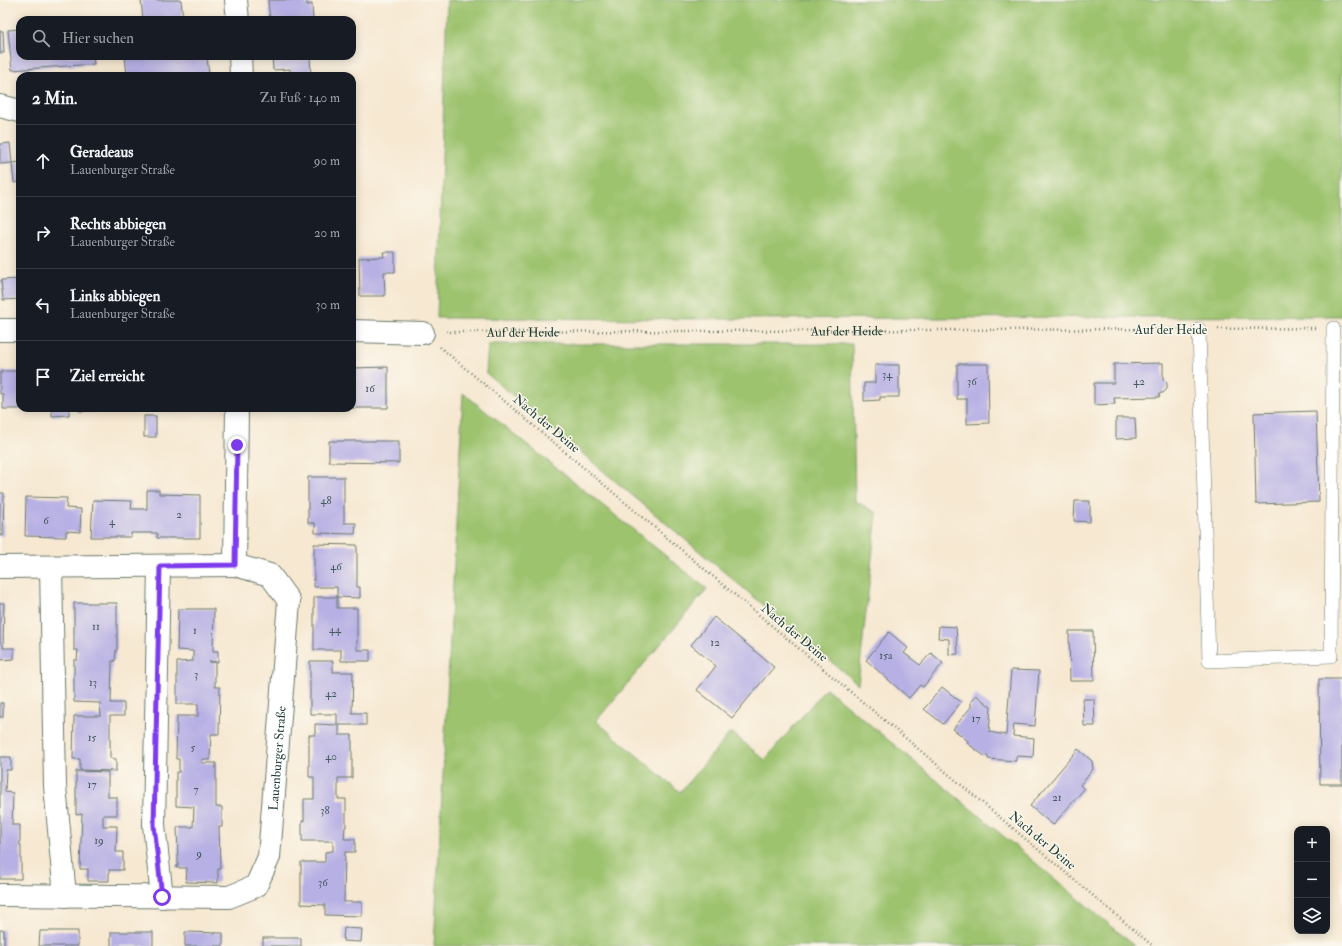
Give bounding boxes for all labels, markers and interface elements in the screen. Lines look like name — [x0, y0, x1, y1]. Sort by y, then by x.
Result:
search box — [16, 16, 356, 60]
icon: search — [30, 27, 52, 49]
text: Hier suchen — [62, 29, 134, 48]
text: 2 Min. — [32, 88, 77, 109]
text: Zu Fuß · 140 m — [260, 90, 340, 106]
text: Geradeaus — [70, 143, 133, 162]
icon: ahead — [32, 150, 54, 172]
text: 90 m — [314, 153, 340, 169]
text: Lauenburger Straße — [70, 162, 175, 178]
text: Rechts abbiegen — [70, 215, 166, 234]
icon: right — [32, 222, 54, 244]
text: 20 m — [314, 225, 340, 241]
text: Lauenburger Straße — [70, 234, 175, 250]
text: Links abbiegen — [70, 287, 160, 306]
icon: left — [32, 294, 54, 316]
text: 30 m — [316, 297, 340, 313]
text: Lauenburger Straße — [70, 306, 175, 322]
street label: Auf der Heide — [1134, 322, 1208, 338]
street label: Auf der Heide — [810, 323, 884, 340]
street label: Auf der Heide — [486, 325, 560, 341]
icon: arrive — [32, 366, 54, 388]
text: Ziel erreicht — [70, 367, 145, 386]
house number: 34 — [882, 368, 893, 381]
house number: 36 — [967, 375, 978, 388]
house number: 42 — [1133, 375, 1145, 388]
house number: 16 — [365, 382, 376, 395]
street label: Nach der Deine — [510, 391, 584, 457]
route end — [228, 436, 246, 454]
house number: 48 — [320, 494, 332, 507]
house number: 2 — [176, 508, 182, 521]
house number: 6 — [43, 514, 50, 527]
house number: 4 — [109, 515, 116, 528]
house number: 46 — [330, 560, 343, 573]
street label: Nach der Deine — [758, 600, 832, 666]
house number: 11 — [92, 620, 100, 633]
house number: 44 — [329, 623, 342, 636]
house number: 1 — [193, 624, 197, 637]
house number: 12 — [710, 636, 720, 649]
house number: 15a — [879, 649, 893, 662]
house number: 3 — [194, 668, 198, 681]
house number: 13 — [89, 676, 97, 689]
house number: 42 — [325, 687, 337, 700]
street label: Lauenburger Straße — [266, 705, 290, 811]
house number: 17 — [972, 712, 980, 725]
house number: 15 — [88, 731, 97, 744]
house number: 5 — [191, 741, 196, 754]
house number: 40 — [325, 750, 337, 763]
house number: 17 — [88, 778, 96, 791]
house number: 7 — [193, 783, 199, 796]
house number: 21 — [1052, 791, 1062, 804]
house number: 38 — [320, 804, 330, 817]
street label: Nach der Deine — [1006, 808, 1080, 874]
map controls — [1294, 826, 1330, 934]
button: + — [1294, 826, 1330, 862]
house number: 19 — [94, 834, 104, 847]
house number: 9 — [195, 847, 202, 860]
button: − — [1294, 862, 1330, 898]
house number: 36 — [318, 876, 329, 889]
route start — [153, 888, 171, 906]
button: layers — [1294, 898, 1330, 934]

